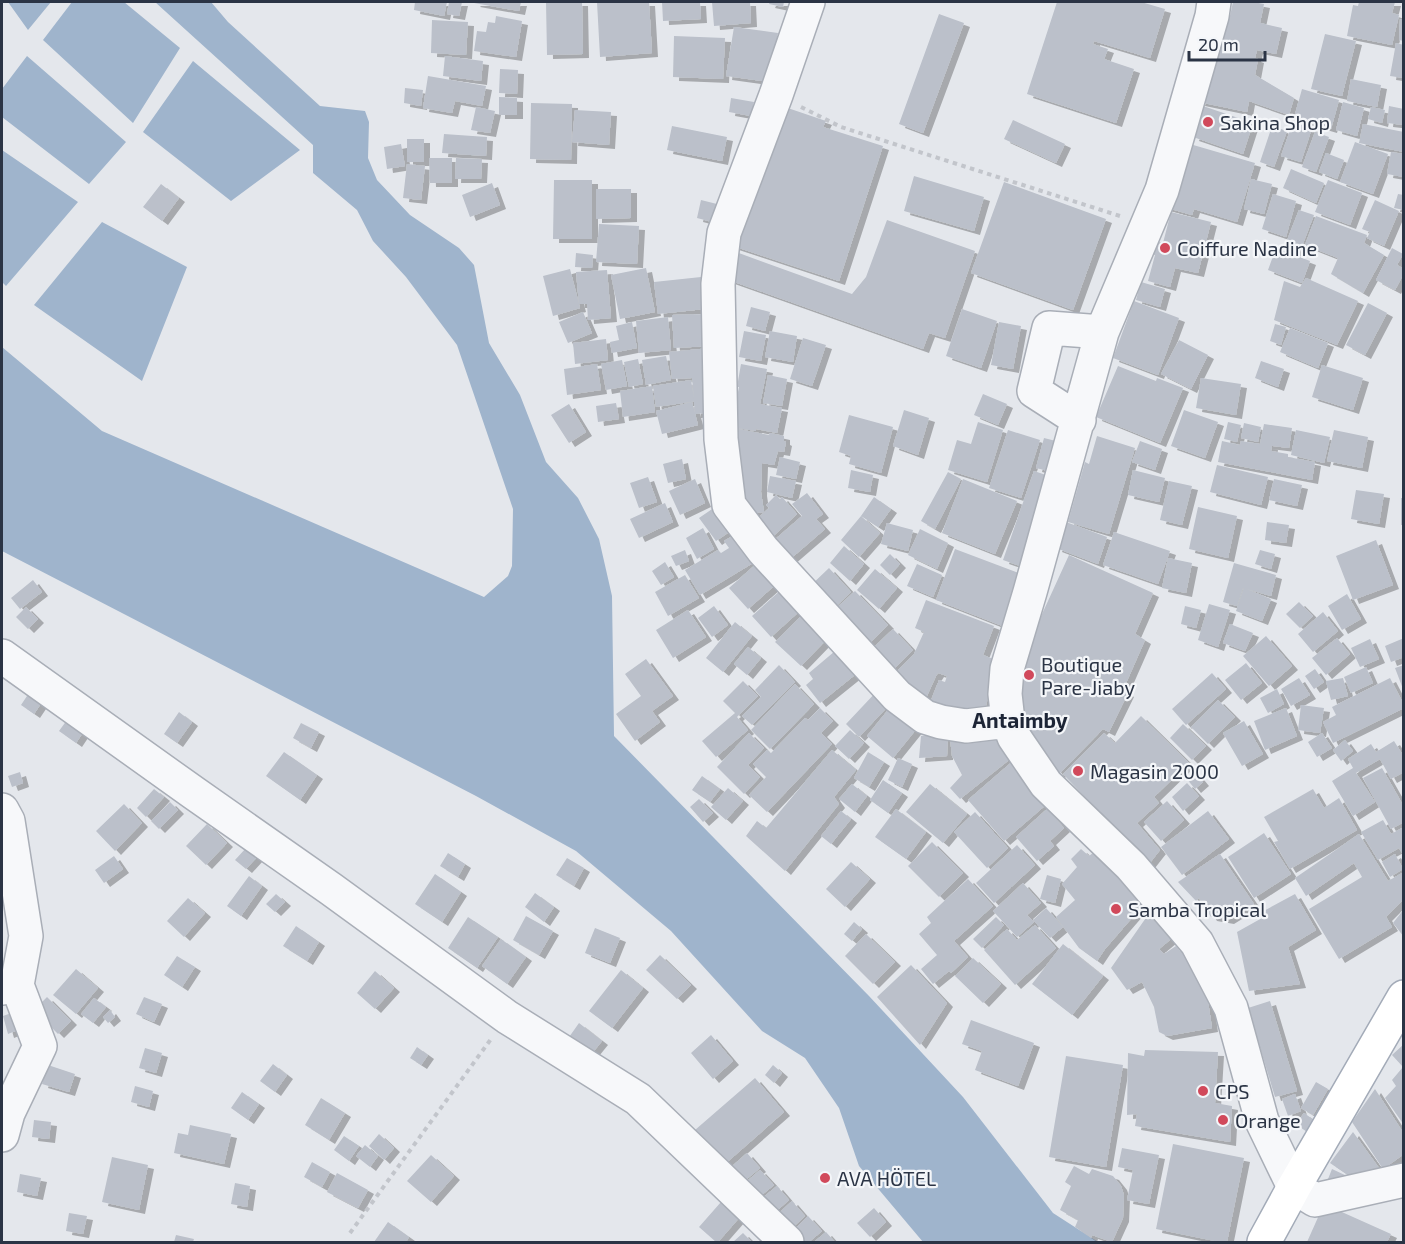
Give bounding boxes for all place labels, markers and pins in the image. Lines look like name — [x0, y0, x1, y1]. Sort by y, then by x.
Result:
place label: Sakina Shop — [1220, 110, 1330, 134]
marker: Sakina Shop — [1201, 115, 1215, 129]
place label: Coiffure Nadine — [1177, 236, 1317, 260]
marker: Coiffure Nadine — [1158, 241, 1172, 255]
place label: Boutique Pare-Jiaby — [1041, 652, 1135, 699]
marker: Boutique Pare-Jiaby — [1022, 668, 1036, 682]
place label: Magasin 2000 — [1090, 759, 1219, 783]
marker: Magasin 2000 — [1071, 764, 1085, 778]
place label: Samba Tropical — [1128, 897, 1266, 921]
marker: Samba Tropical — [1109, 902, 1123, 916]
place label: CPS — [1215, 1079, 1249, 1103]
marker: CPS — [1196, 1084, 1210, 1098]
place label: Orange — [1235, 1108, 1301, 1132]
marker: Orange — [1216, 1113, 1230, 1127]
place label: AVA HÖTEL — [837, 1166, 936, 1190]
marker: AVA HÖTEL — [818, 1171, 832, 1185]

